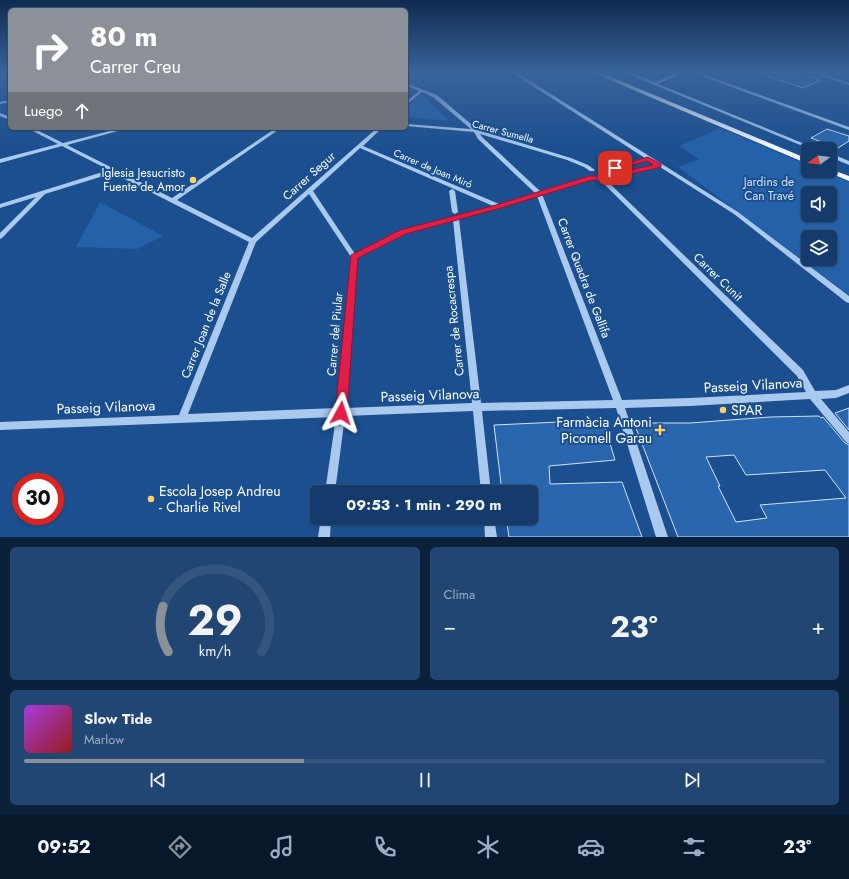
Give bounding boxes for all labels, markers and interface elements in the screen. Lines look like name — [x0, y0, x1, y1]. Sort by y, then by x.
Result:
text: 80 m — [90, 16, 157, 57]
icon: right — [24, 24, 76, 76]
text: Carrer Creu — [90, 54, 181, 80]
text: Luego — [24, 100, 63, 122]
icon: ahead — [71, 100, 93, 122]
street label: Carrer Sumella — [470, 116, 535, 147]
north arrow — [801, 142, 837, 178]
map controls — [801, 142, 837, 266]
street label: Carrer de Joan Miró — [391, 145, 475, 192]
street label: Carrer Segur — [278, 147, 340, 205]
pin — [598, 151, 632, 185]
icon: arrive — [604, 157, 626, 179]
place label: Iglesia Jesucristo Fuente de Amor — [102, 164, 186, 196]
park label: Jardins de Can Travé — [742, 173, 794, 205]
marker: Iglesia Jesucristo Fuente de Amor — [188, 175, 198, 185]
button: sound — [801, 186, 837, 222]
street label: Carrer Quadra de Gallifa — [553, 215, 615, 341]
button: layers — [801, 230, 837, 266]
street label: Carrer Cunit — [689, 249, 747, 305]
street label: Carrer de Rocacrespa — [439, 265, 469, 377]
street label: Carrer Joan de la Salle — [176, 269, 236, 381]
street label: Carrer del Piular — [322, 291, 348, 377]
street label: Passeig Vilanova — [703, 372, 803, 398]
street label: Passeig Vilanova — [380, 383, 480, 407]
position arrow — [320, 392, 362, 434]
street label: Passeig Vilanova — [56, 395, 156, 419]
place label: SPAR — [731, 400, 763, 420]
marker: SPAR — [718, 405, 728, 415]
place label: Farmàcia Antoni Picomell Garau — [556, 412, 652, 448]
marker: Farmàcia Antoni Picomell Garau — [655, 425, 665, 435]
speed limit sign: 30 — [12, 473, 64, 525]
place label: Escola Josep Andreu - Charlie Rivel — [159, 481, 281, 517]
marker: Escola Josep Andreu - Charlie Rivel — [146, 494, 156, 504]
text: 09:53 · 1 min · 290 m — [346, 494, 502, 516]
text: Clima — [444, 585, 475, 604]
text: 29 — [187, 589, 242, 650]
text: 23° — [610, 605, 658, 648]
text: − — [444, 610, 456, 642]
text: + — [811, 610, 825, 642]
text: km/h — [199, 640, 231, 660]
text: Slow Tide — [84, 708, 152, 730]
text: Marlow — [84, 730, 124, 749]
icon: previous — [147, 769, 169, 791]
icon: pause — [414, 769, 436, 791]
icon: next — [681, 769, 703, 791]
icon: directions — [166, 833, 194, 861]
icon: music — [268, 833, 296, 861]
icon: phone — [371, 833, 399, 861]
icon: climate — [474, 833, 502, 861]
icon: car — [577, 833, 605, 861]
icon: filters — [680, 833, 708, 861]
text: 09:52 — [37, 834, 91, 860]
text: 23° — [783, 834, 811, 860]

